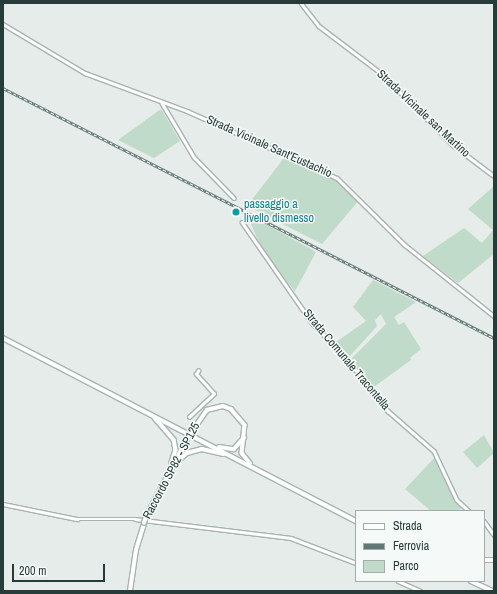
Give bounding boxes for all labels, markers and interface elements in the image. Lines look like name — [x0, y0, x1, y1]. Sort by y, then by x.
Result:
street label: Strada Vicinale san Martino — [374, 67, 472, 161]
street label: Strada Vicinale Sant'Eustachio — [204, 113, 334, 181]
place label: passaggio a livello dismesso — [244, 198, 314, 226]
marker: passaggio a livello dismesso — [231, 207, 241, 217]
street label: Strada Comunale Tracontella — [299, 306, 393, 414]
street label: Raccordo SP82 - SP125 — [140, 420, 204, 522]
legend — [355, 510, 485, 582]
text: Strada — [393, 518, 422, 534]
text: Ferrovia — [393, 538, 429, 554]
scale bar — [14, 556, 107, 582]
text: Parco — [393, 558, 419, 574]
text: 200 m — [19, 563, 46, 579]

